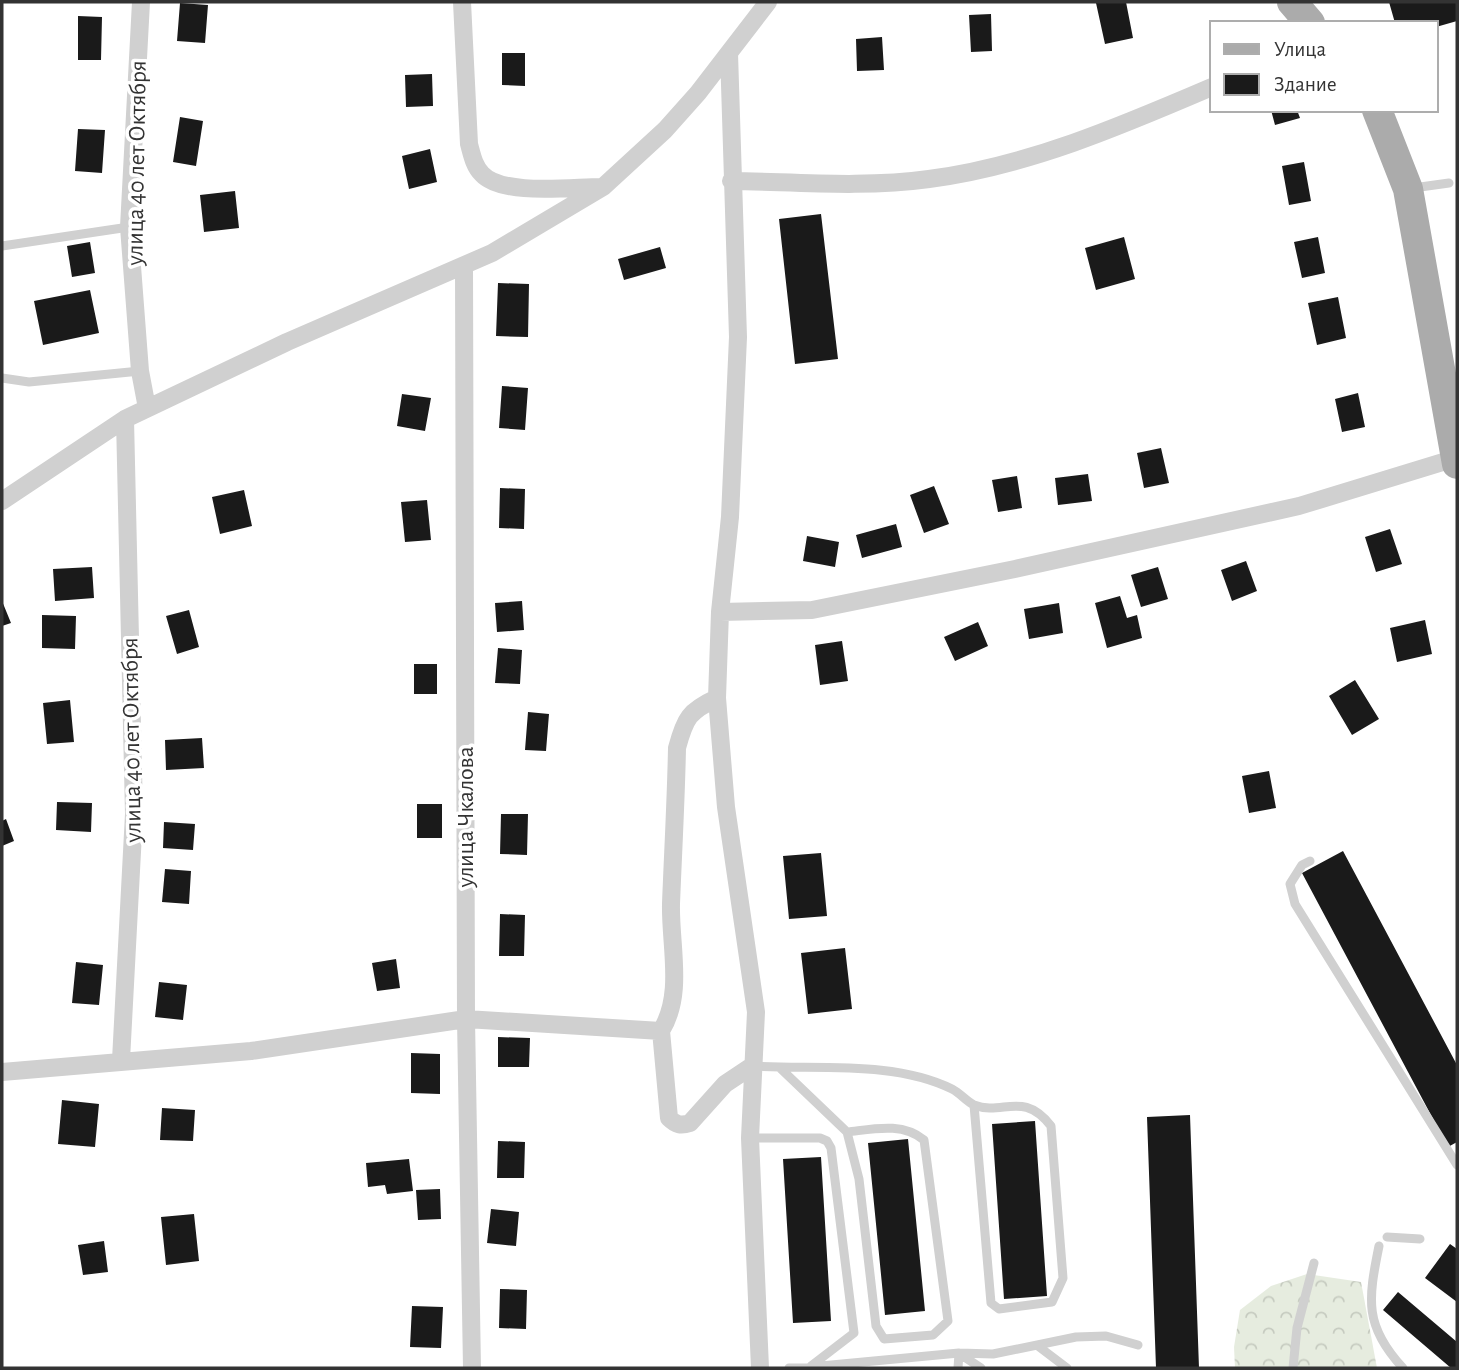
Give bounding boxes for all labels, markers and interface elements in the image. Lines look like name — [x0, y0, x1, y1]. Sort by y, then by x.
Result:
legend — [1210, 21, 1438, 112]
text: Улица — [1274, 39, 1327, 60]
street label: улица 40 лет Октября — [123, 60, 151, 267]
text: Здание — [1274, 74, 1337, 95]
street label: улица 40 лет Октября — [118, 637, 146, 844]
street label: улица Чкалова — [454, 746, 478, 889]

